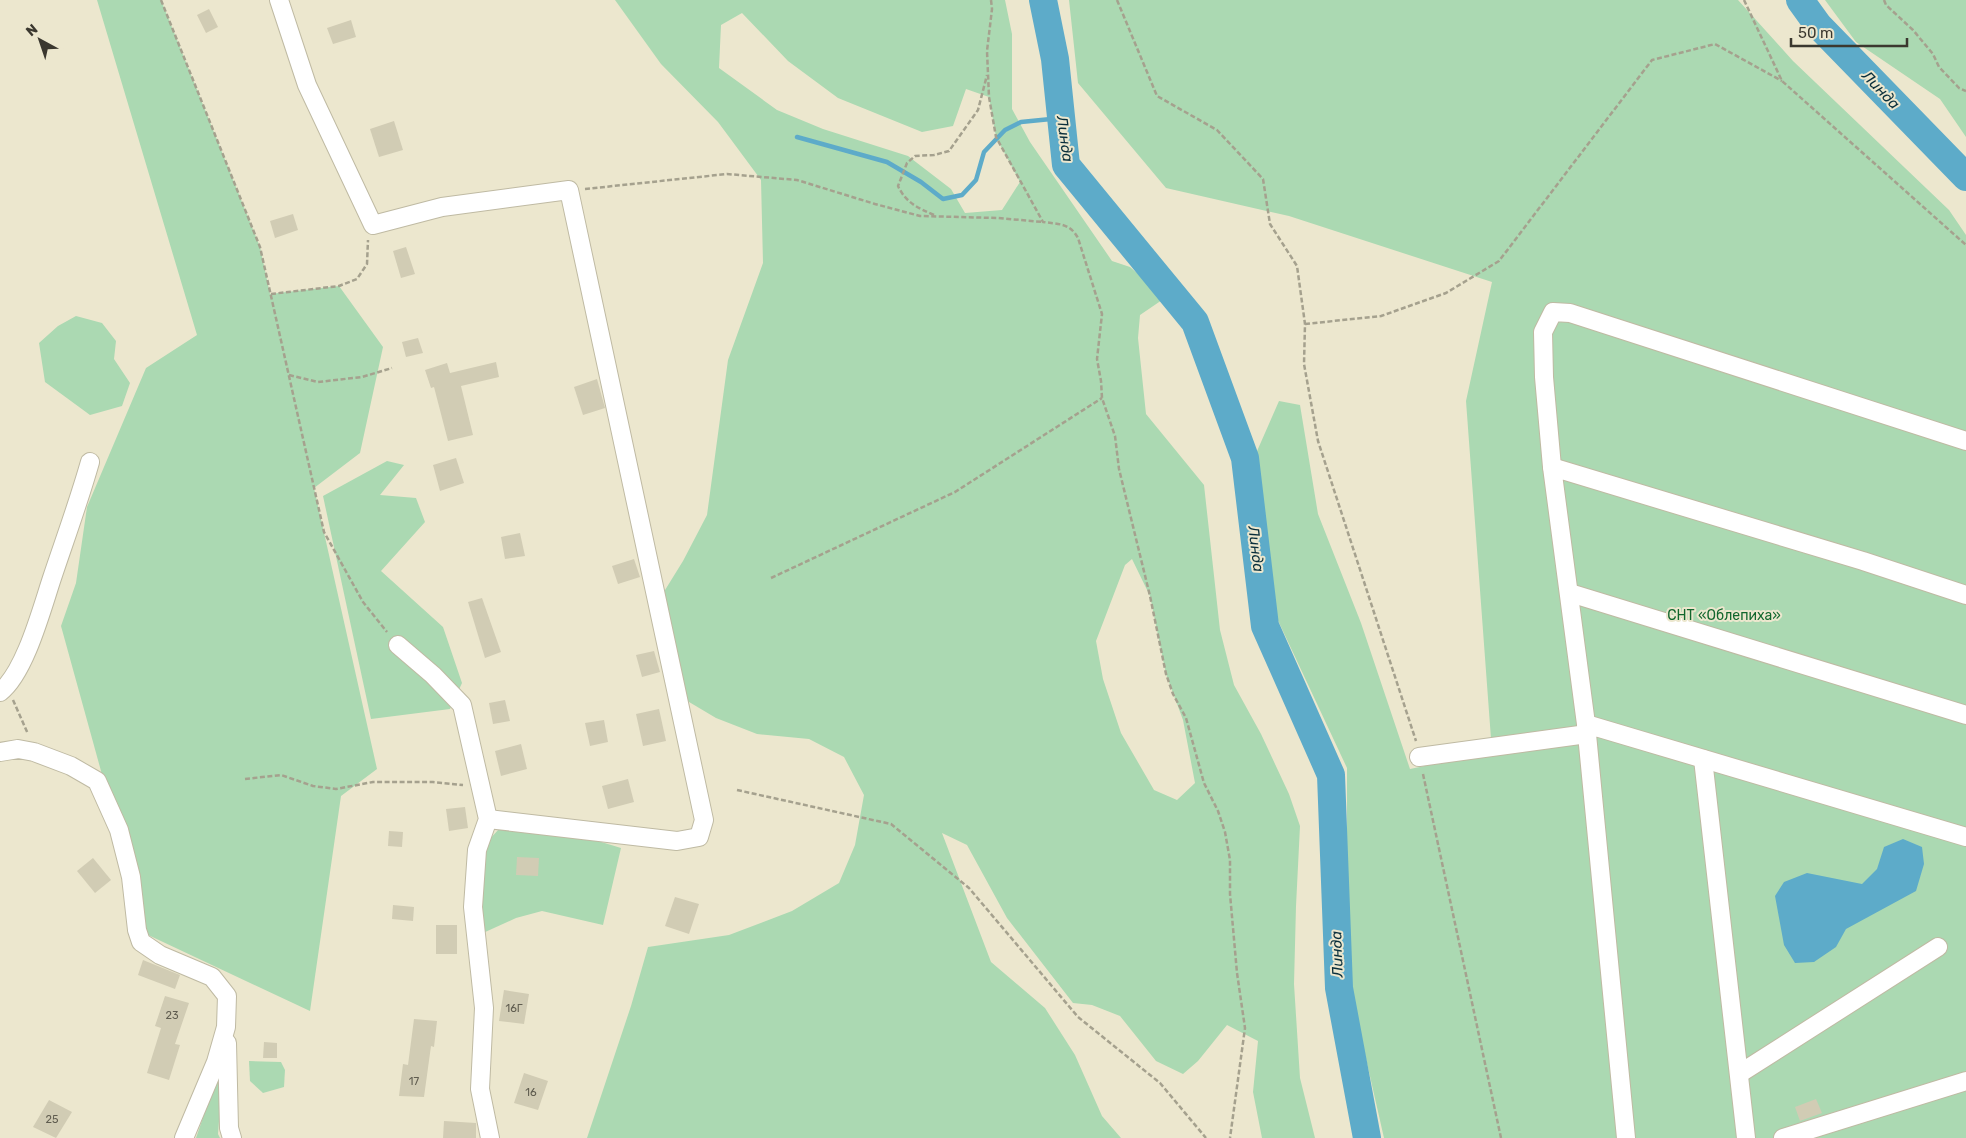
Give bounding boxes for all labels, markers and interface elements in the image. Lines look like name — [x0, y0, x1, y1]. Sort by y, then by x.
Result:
north arrow — [15, 15, 65, 65]
scale bar — [1791, 15, 1907, 47]
text: N — [23, 21, 41, 40]
text: 50 m — [1798, 24, 1833, 42]
water label: Линда — [1858, 66, 1904, 113]
water label: Линда — [1053, 114, 1077, 163]
water label: Линда — [1244, 524, 1268, 573]
park label: СНТ «Облепиха» — [1667, 607, 1781, 624]
water label: Линда — [1327, 930, 1347, 978]
house number: 16Г — [505, 1002, 523, 1015]
house number: 23 — [165, 1009, 179, 1022]
house number: 17 — [409, 1075, 420, 1088]
house number: 16 — [525, 1086, 537, 1099]
house number: 25 — [46, 1113, 59, 1126]

